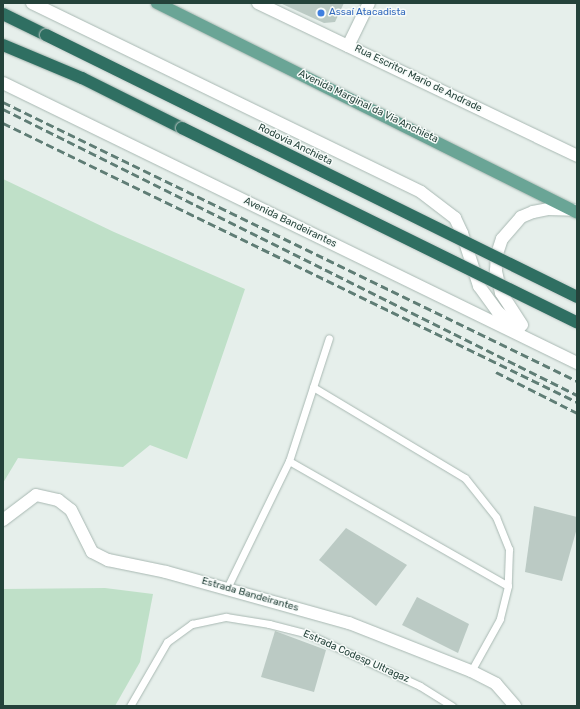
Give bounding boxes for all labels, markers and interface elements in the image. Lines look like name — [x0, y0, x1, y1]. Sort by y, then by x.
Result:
place label: Assaí Atacadista — [329, 7, 406, 19]
marker: Assaí Atacadista — [316, 8, 326, 18]
street label: Rua Escritor Mario de Andrade — [352, 43, 484, 115]
street label: Avenida Marginal da Via Anchieta — [296, 68, 440, 146]
street label: Rodovia Anchieta — [256, 122, 334, 168]
street label: Avenida Bandeirantes — [242, 195, 338, 251]
street label: Estrada Bandeirantes — [200, 575, 300, 615]
street label: Estrada Codesp Ultragaz — [301, 628, 411, 686]

